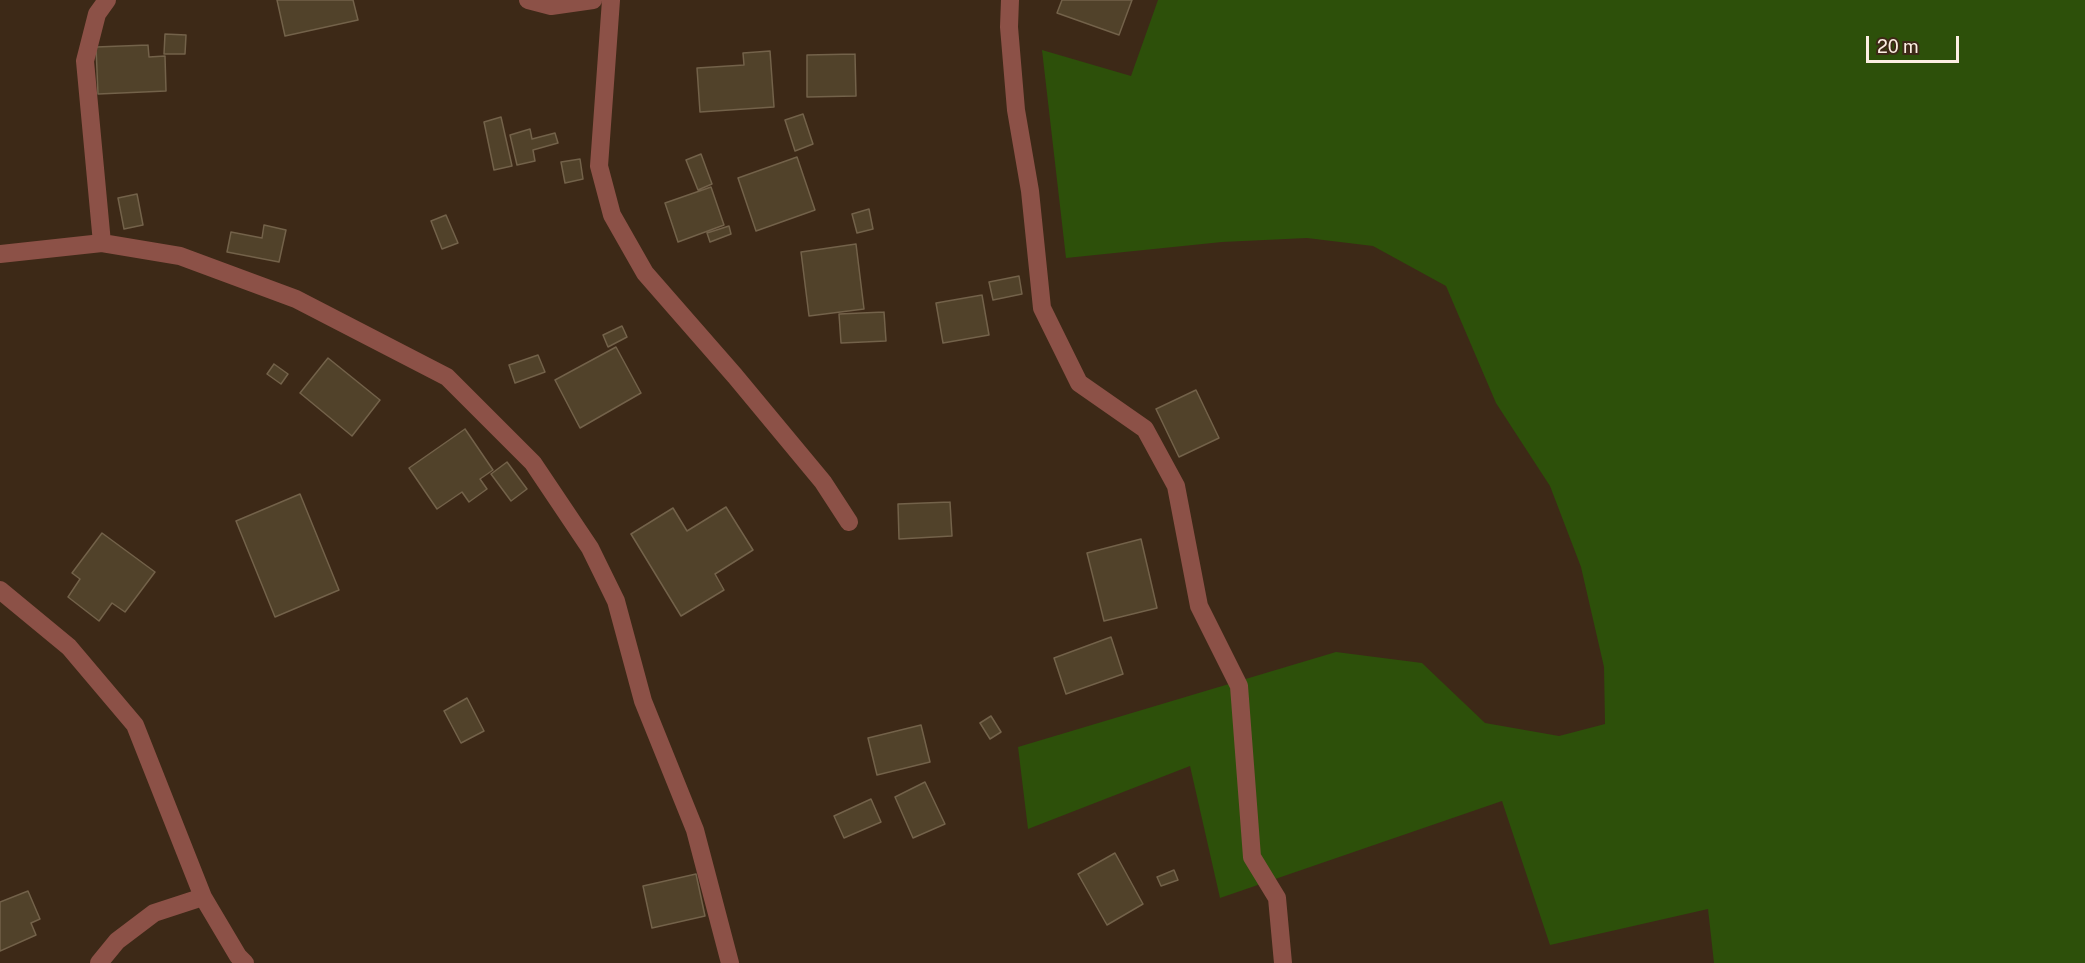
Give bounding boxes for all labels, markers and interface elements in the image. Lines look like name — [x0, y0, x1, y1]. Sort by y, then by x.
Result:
scale bar — [1869, 24, 1962, 62]
text: 20 m — [1877, 36, 1919, 57]

